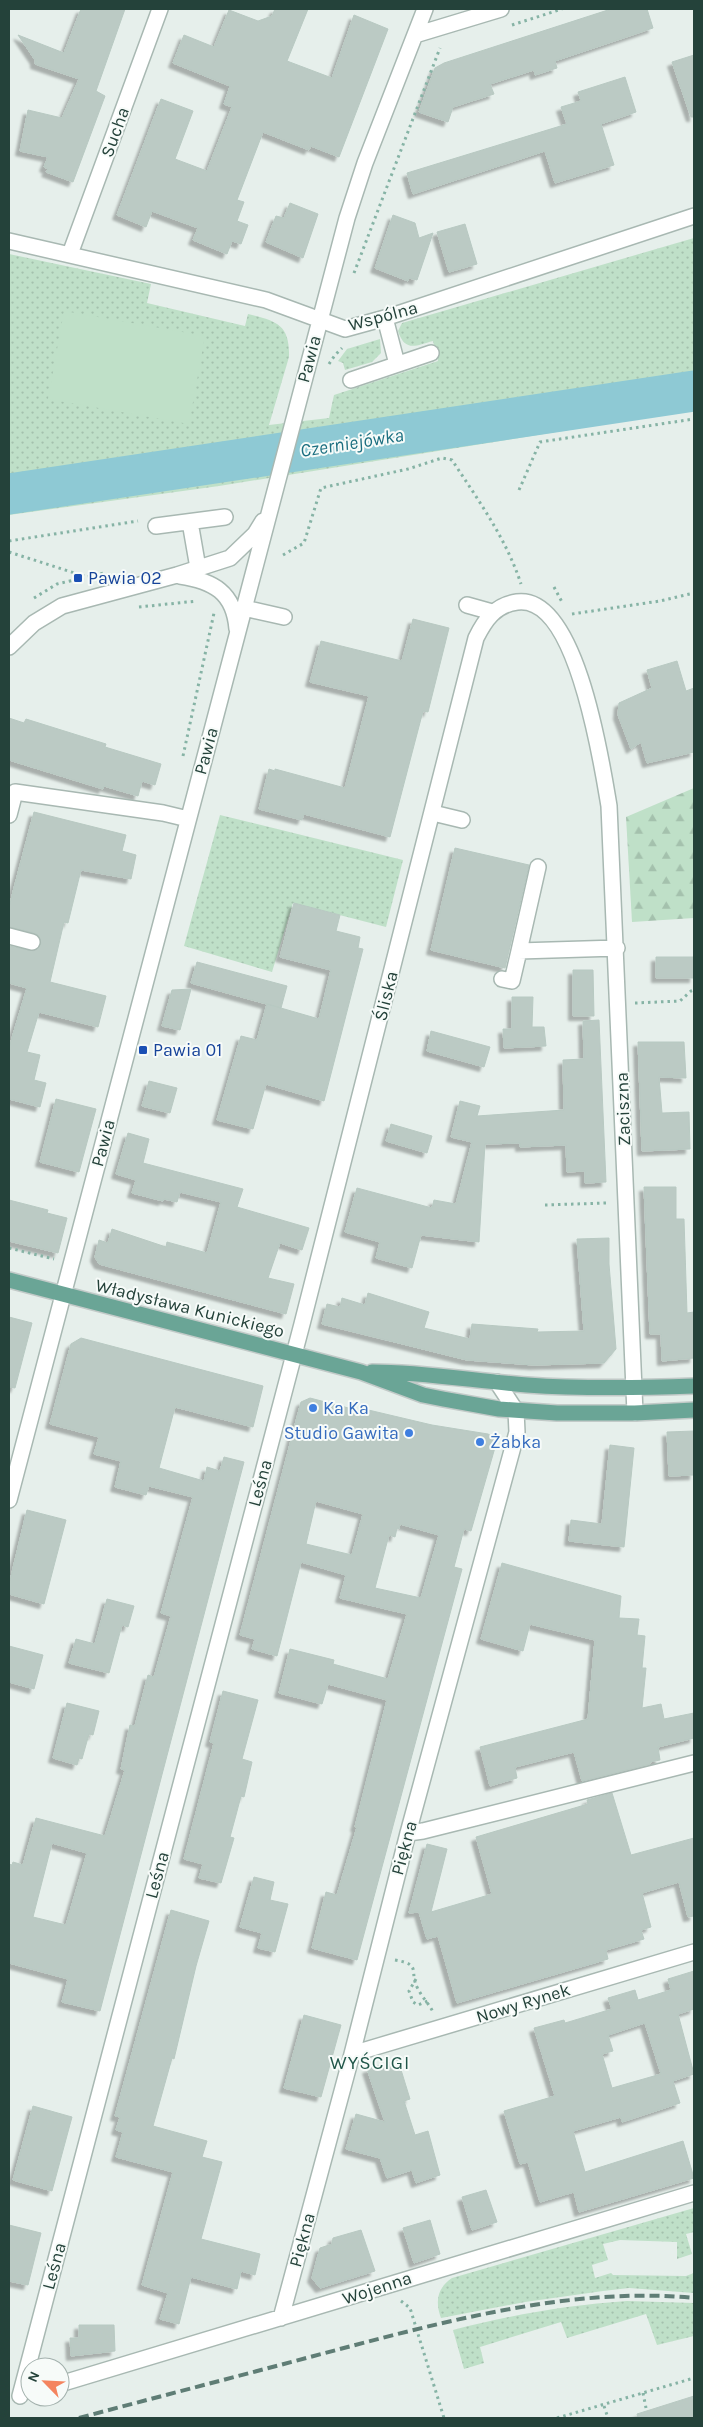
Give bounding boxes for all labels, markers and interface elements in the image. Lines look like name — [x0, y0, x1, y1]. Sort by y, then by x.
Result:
street label: Sucha — [96, 104, 134, 160]
street label: Wspólna — [346, 296, 420, 336]
street label: Pawia — [292, 333, 326, 385]
water label: Czerniejówka — [299, 424, 405, 462]
place label: Pawia 02 — [88, 567, 162, 589]
marker: Pawia 02 — [72, 572, 84, 584]
street label: Pawia — [189, 725, 223, 777]
street label: Śliska — [368, 968, 403, 1023]
place label: Pawia 01 — [153, 1039, 222, 1061]
marker: Pawia 01 — [137, 1044, 149, 1056]
street label: Zaciszna — [611, 1072, 635, 1146]
street label: Pawia — [86, 1117, 120, 1169]
street label: Władysława Kunickiego — [93, 1274, 287, 1342]
place label: Ka Ka — [323, 1397, 369, 1419]
marker: Ka Ka — [307, 1402, 319, 1414]
place label: Studio Gawita — [284, 1422, 399, 1444]
marker: Studio Gawita — [403, 1427, 415, 1439]
place label: Żabka — [490, 1431, 541, 1453]
marker: Żabka — [474, 1436, 486, 1448]
street label: Leśna — [243, 1457, 277, 1509]
street label: Piękna — [386, 1818, 422, 1878]
street label: Leśna — [140, 1849, 174, 1901]
street label: Nowy Rynek — [473, 1978, 573, 2028]
district label: WYŚCIGI — [330, 2051, 410, 2074]
street label: Piękna — [284, 2210, 320, 2270]
street label: Leśna — [37, 2240, 71, 2292]
street label: Wojenna — [339, 2266, 415, 2310]
north arrow — [20, 2357, 70, 2407]
text: N — [24, 2369, 43, 2385]

